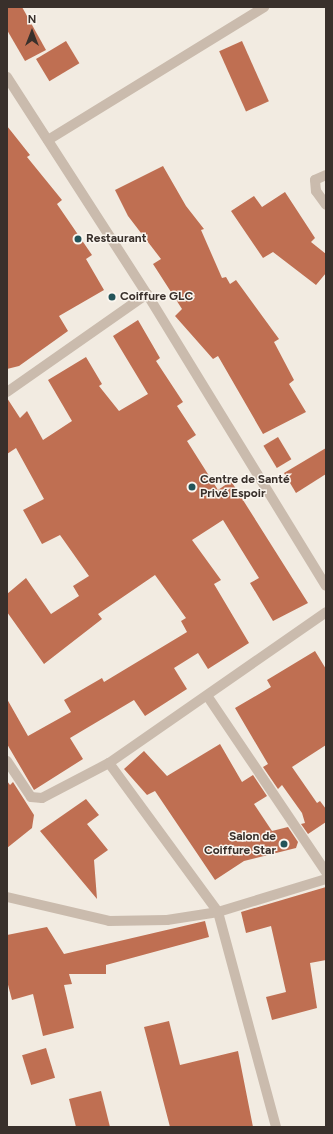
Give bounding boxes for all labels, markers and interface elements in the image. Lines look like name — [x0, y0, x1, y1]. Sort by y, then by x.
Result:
north arrow — [12, 12, 52, 52]
text: N — [28, 13, 36, 26]
place label: Restaurant — [86, 232, 146, 246]
marker: Restaurant — [73, 234, 83, 244]
place label: Coiffure GLC — [120, 290, 193, 304]
marker: Coiffure GLC — [107, 292, 117, 302]
place label: Centre de Santé Privé Espoir — [200, 473, 290, 501]
marker: Centre de Santé Privé Espoir — [187, 482, 197, 492]
place label: Salon de Coiffure Star — [204, 830, 276, 858]
marker: Salon de Coiffure Star — [279, 839, 289, 849]

